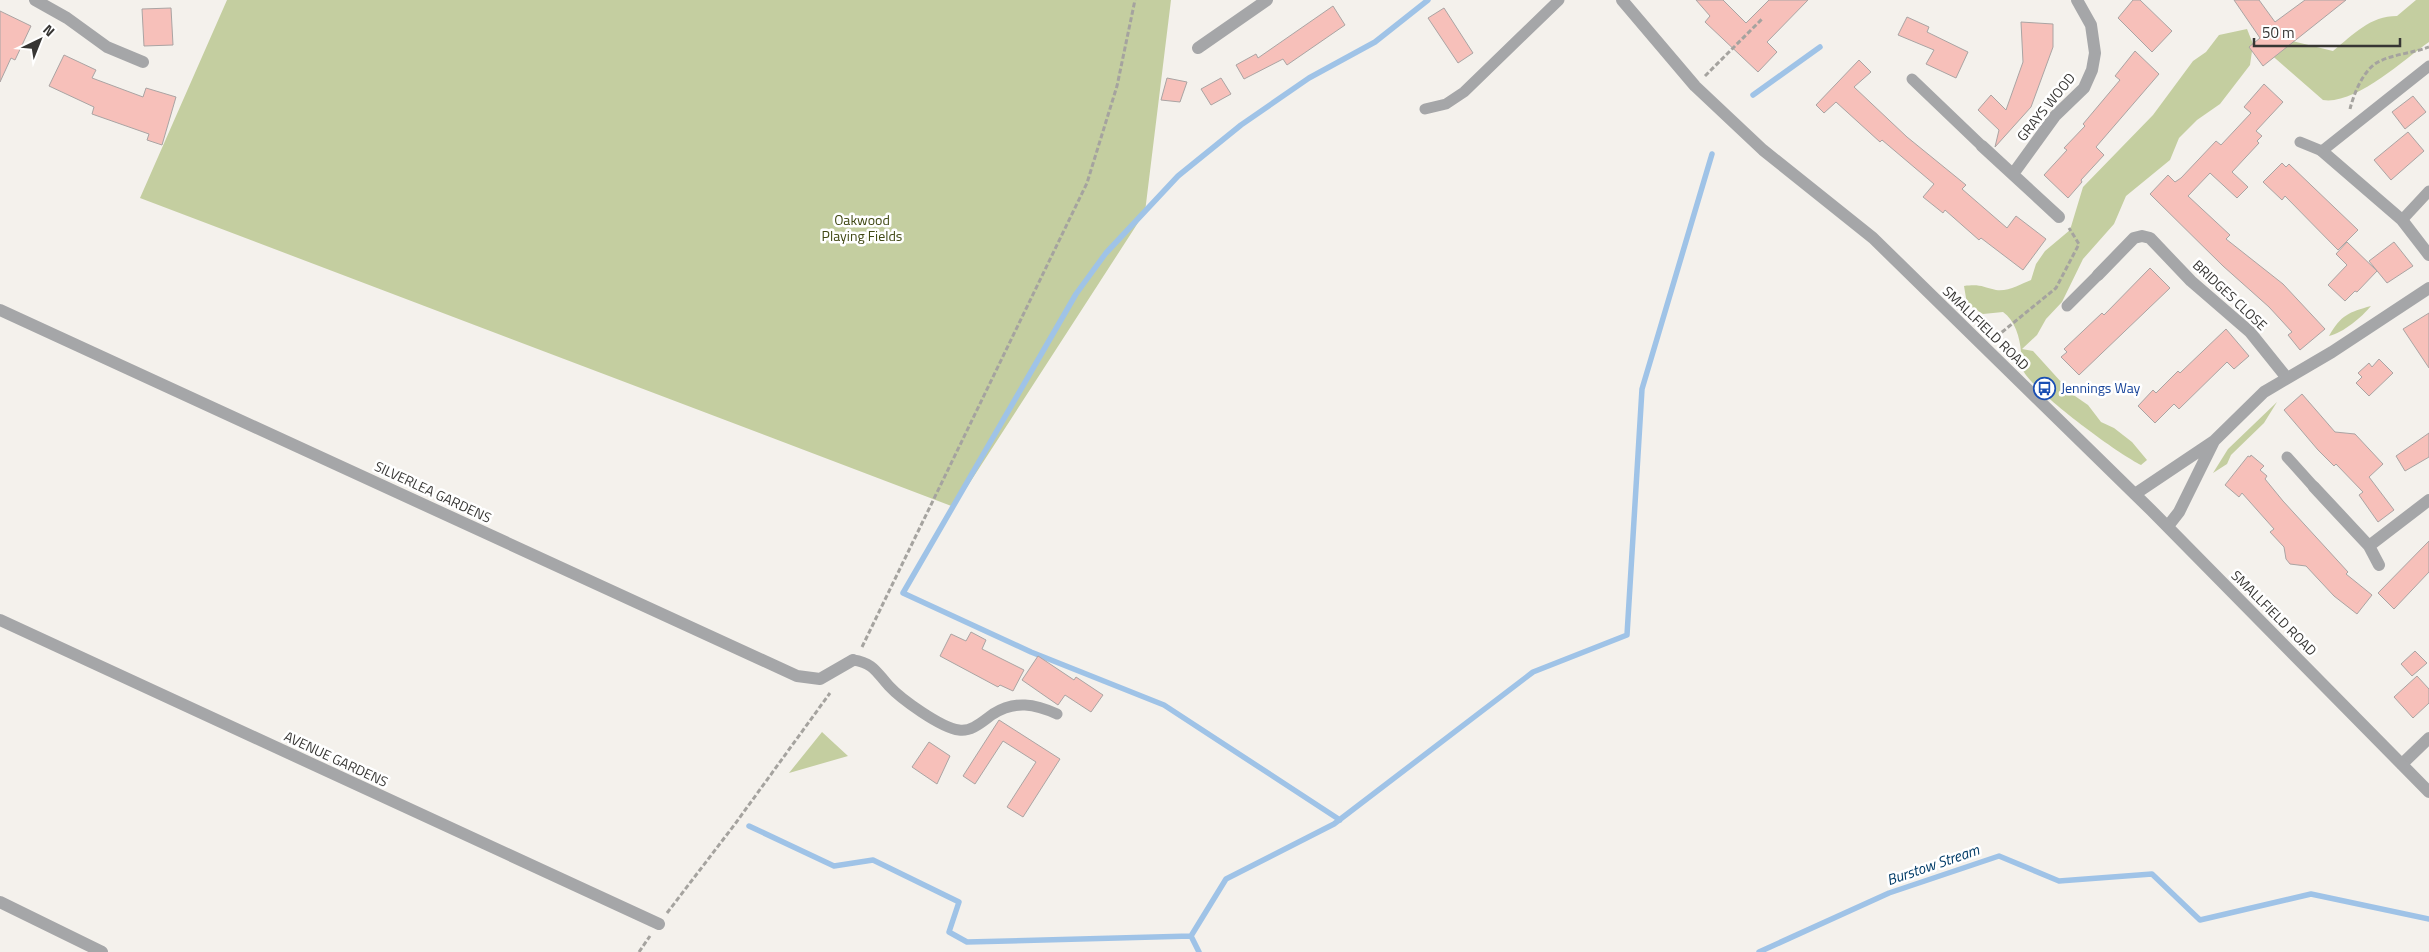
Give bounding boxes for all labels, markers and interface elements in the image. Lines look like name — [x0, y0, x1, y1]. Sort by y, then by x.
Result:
north arrow — [15, 15, 65, 65]
scale bar — [2254, 15, 2400, 47]
text: N — [38, 19, 60, 41]
text: 50 m — [2262, 21, 2295, 44]
street label: GRAYS WOOD — [2011, 68, 2080, 145]
park label: Oakwood Playing Fields — [822, 209, 902, 246]
street label: BRIDGES CLOSE — [2188, 254, 2273, 335]
street label: SMALLFIELD ROAD — [1938, 281, 2034, 375]
bus stop icon: Jennings Way — [2033, 376, 2057, 400]
place label: Jennings Way — [2061, 377, 2141, 398]
street label: SILVERLEA GARDENS — [371, 455, 495, 528]
street label: SMALLFIELD ROAD — [2227, 565, 2322, 660]
street label: AVENUE GARDENS — [281, 725, 392, 792]
water label: Burstow Stream — [1884, 838, 1983, 891]

